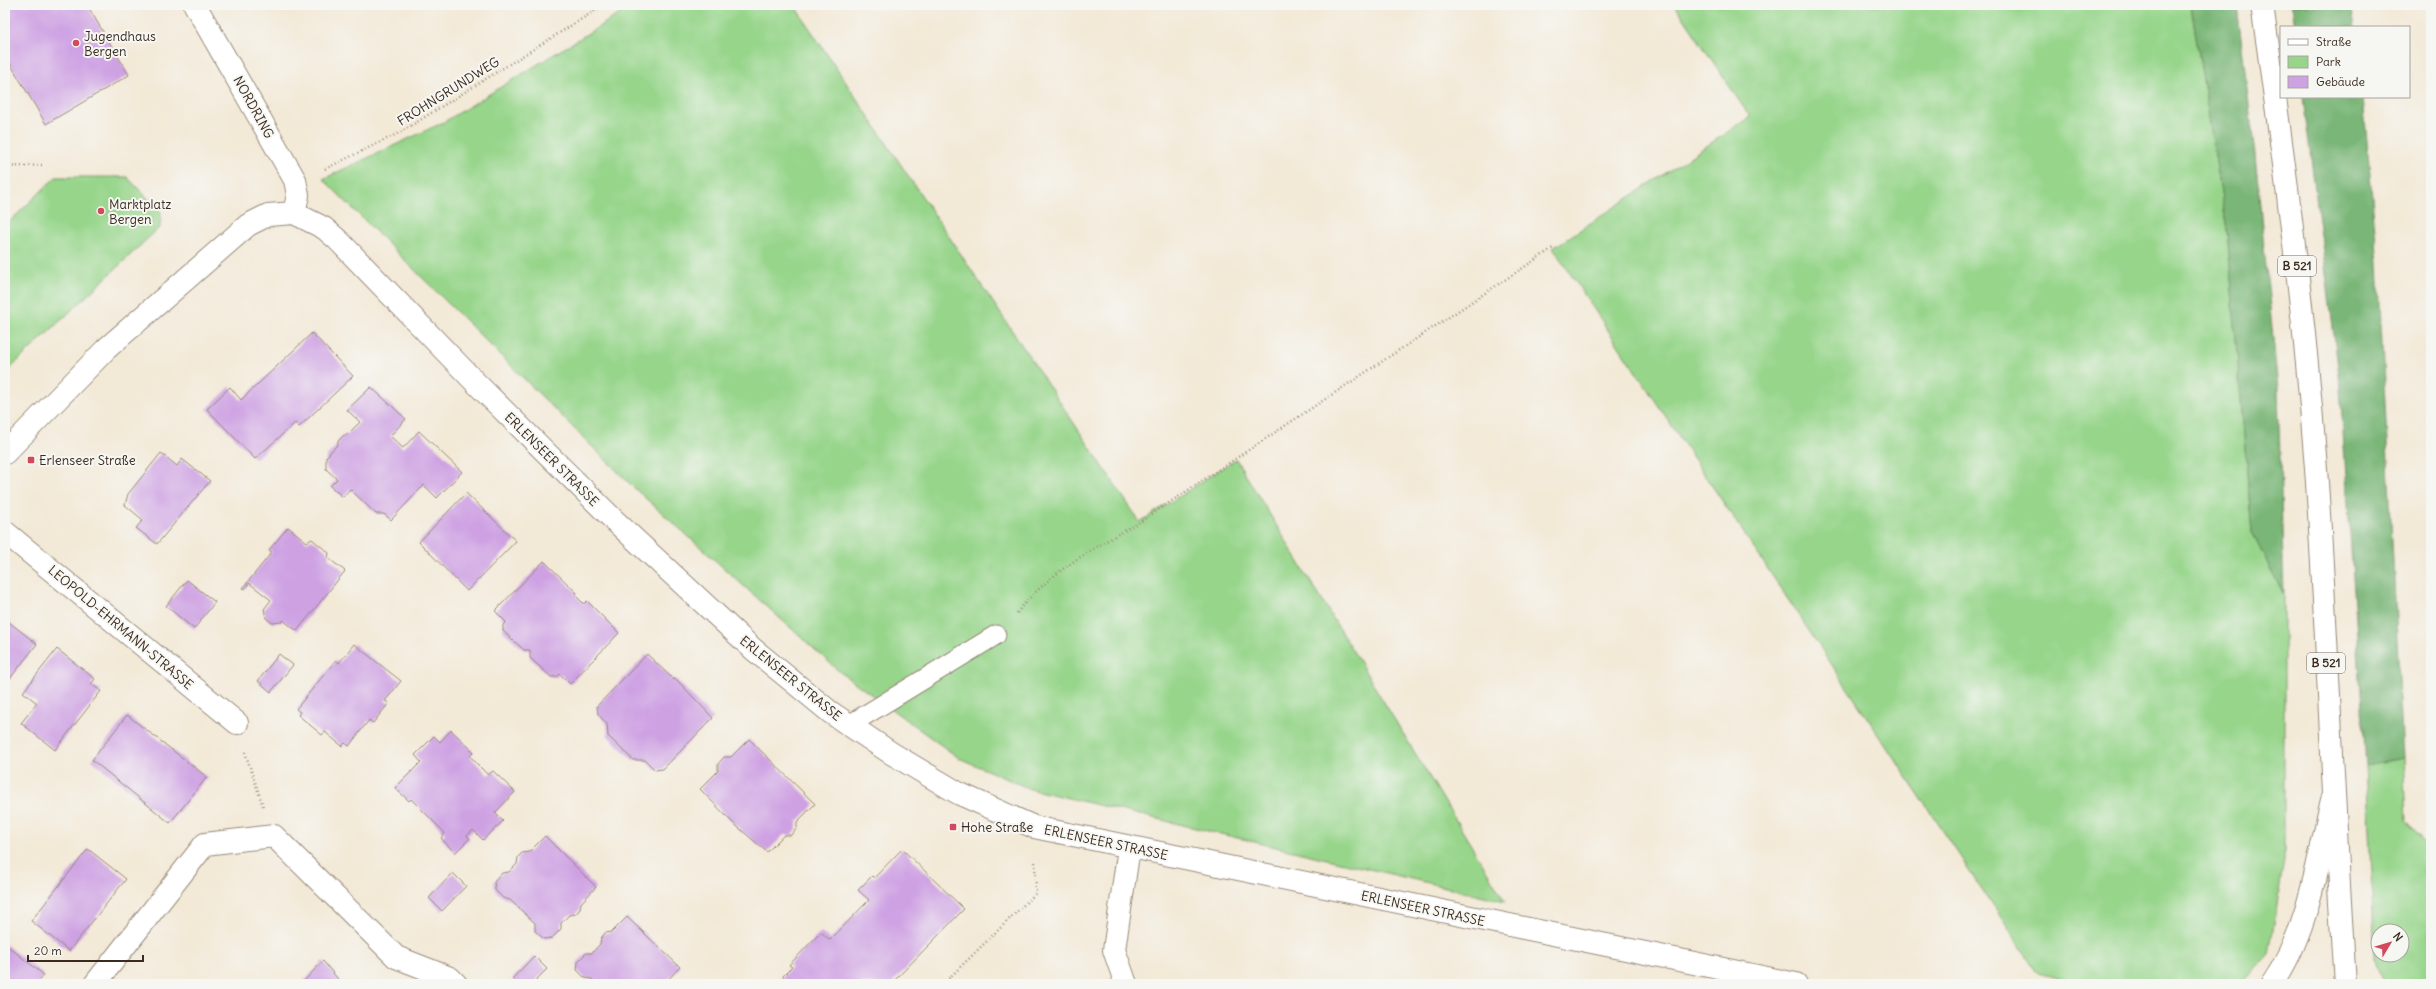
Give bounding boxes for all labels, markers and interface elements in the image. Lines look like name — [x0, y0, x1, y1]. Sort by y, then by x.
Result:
legend — [2280, 26, 2410, 98]
place label: Jugendhaus Bergen — [84, 28, 156, 60]
text: Straße — [2316, 34, 2351, 49]
marker: Jugendhaus Bergen — [71, 38, 81, 48]
street label: FROHNGRUNDWEG — [394, 53, 502, 130]
text: Park — [2316, 54, 2341, 69]
street label: NORDRING — [229, 73, 278, 141]
text: Gebäude — [2316, 74, 2365, 89]
place label: Marktplatz Bergen — [109, 196, 172, 228]
marker: Marktplatz Bergen — [96, 206, 106, 216]
road number: B 521 — [2278, 256, 2316, 276]
street label: ERLENSEER STRASSE — [501, 409, 603, 510]
place label: Erlenseer Straße — [39, 452, 136, 469]
marker: Erlenseer Straße — [26, 455, 36, 465]
street label: LEOPOLD-EHRMANN-STRASSE — [45, 562, 197, 693]
street label: ERLENSEER STRASSE — [736, 632, 845, 725]
road number: B 521 — [2307, 653, 2345, 673]
place label: Hohe Straße — [961, 819, 1033, 836]
street label: ERLENSEER STRASSE — [1042, 821, 1170, 864]
marker: Hohe Straße — [948, 822, 958, 832]
street label: ERLENSEER STRASSE — [1359, 887, 1487, 930]
north arrow — [2370, 923, 2410, 963]
text: N — [2390, 930, 2406, 944]
scale bar — [28, 937, 143, 963]
text: 20 m — [34, 943, 62, 958]

